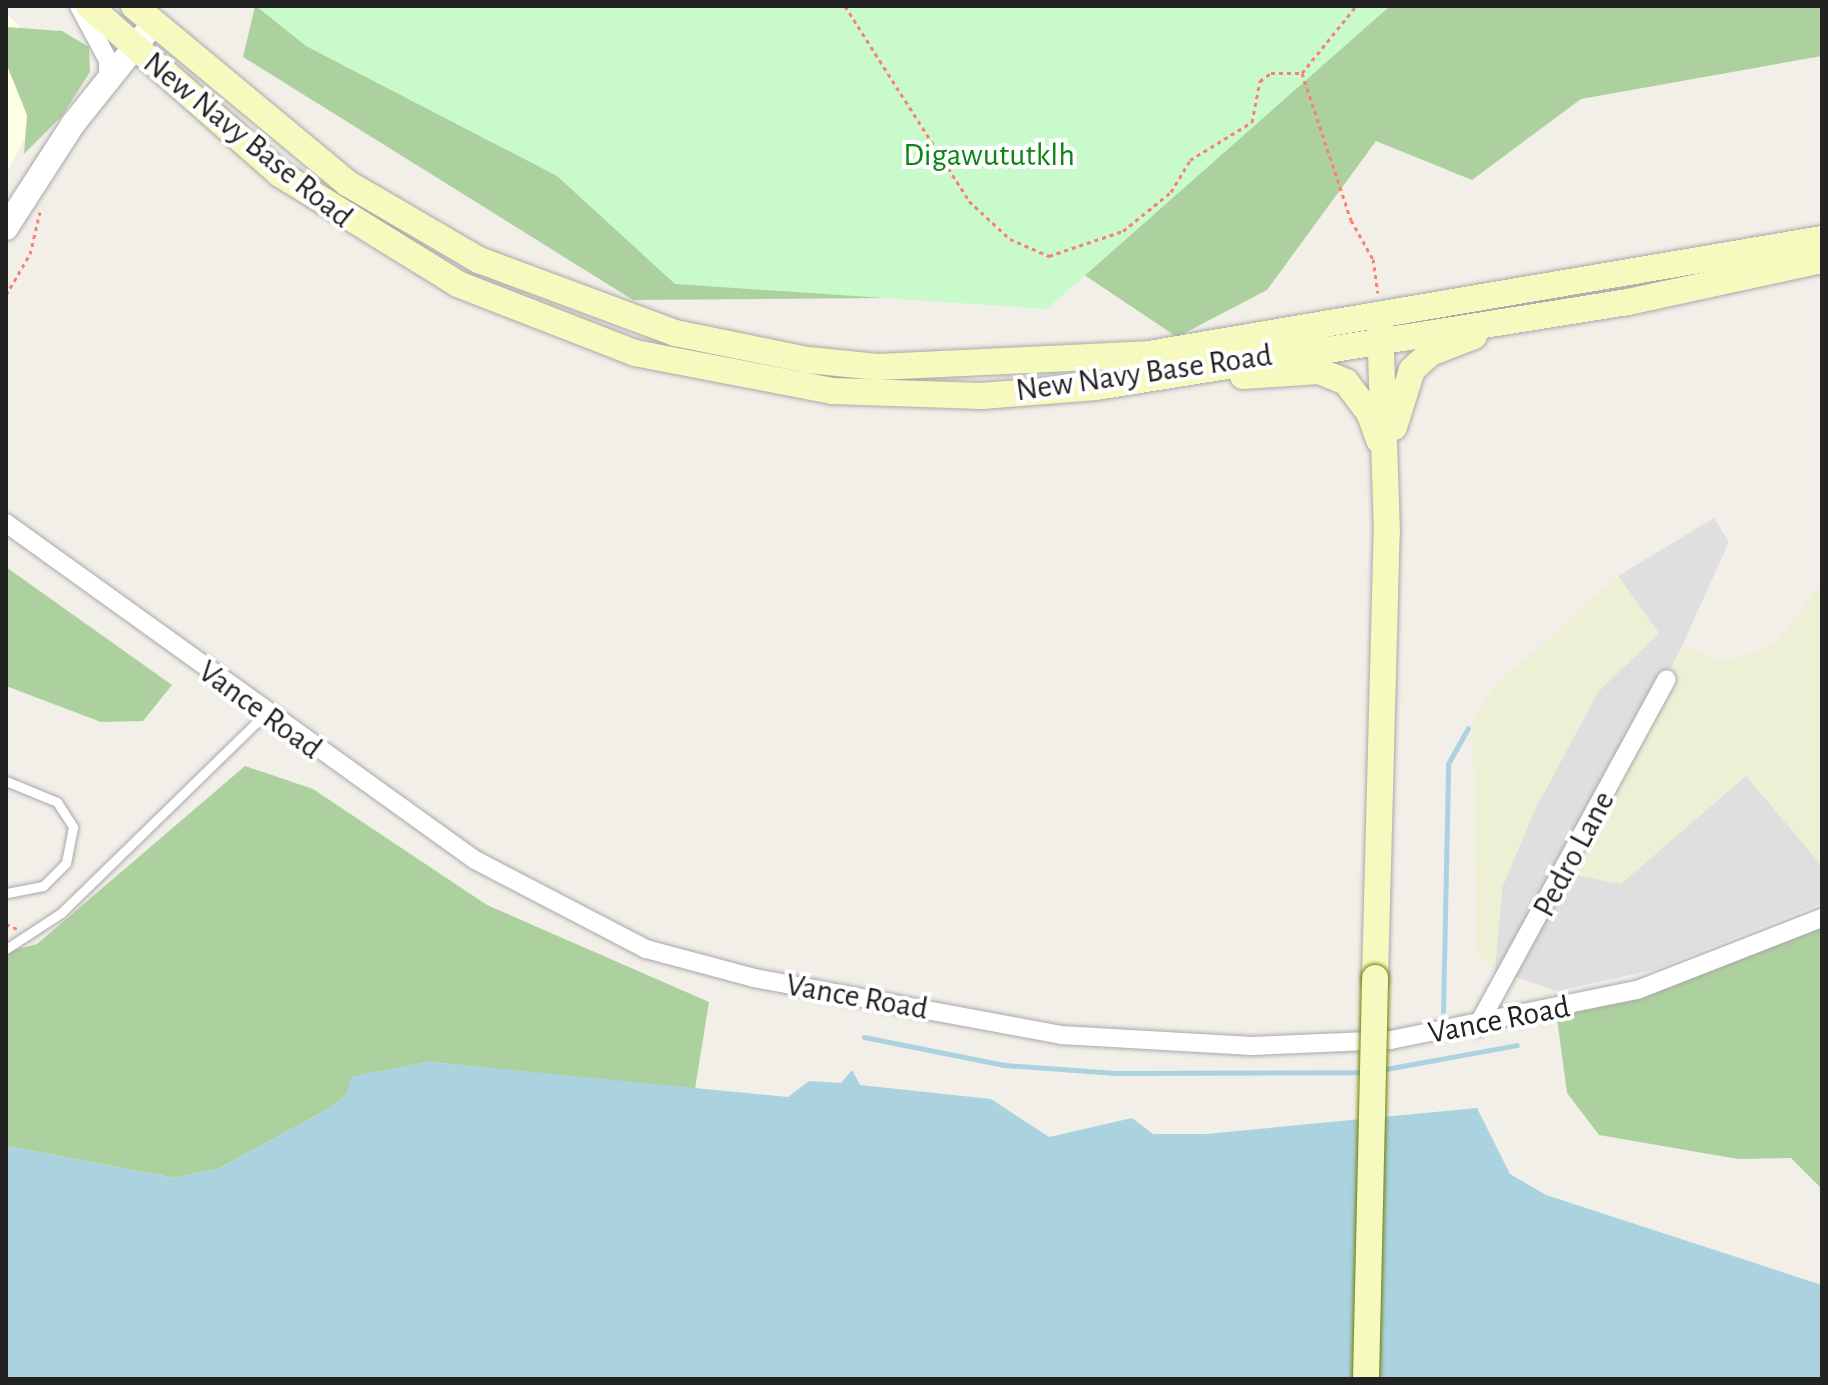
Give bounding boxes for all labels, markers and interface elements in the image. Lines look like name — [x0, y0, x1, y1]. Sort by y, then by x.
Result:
street label: New Navy Base Road — [136, 44, 360, 236]
park label: Digawututklh — [903, 136, 1075, 174]
street label: New Navy Base Road — [1013, 336, 1275, 410]
street label: Vance Road — [191, 652, 329, 768]
street label: Pedro Lane — [1525, 785, 1623, 923]
street label: Vance Road — [783, 966, 931, 1028]
street label: Vance Road — [1425, 987, 1573, 1053]

